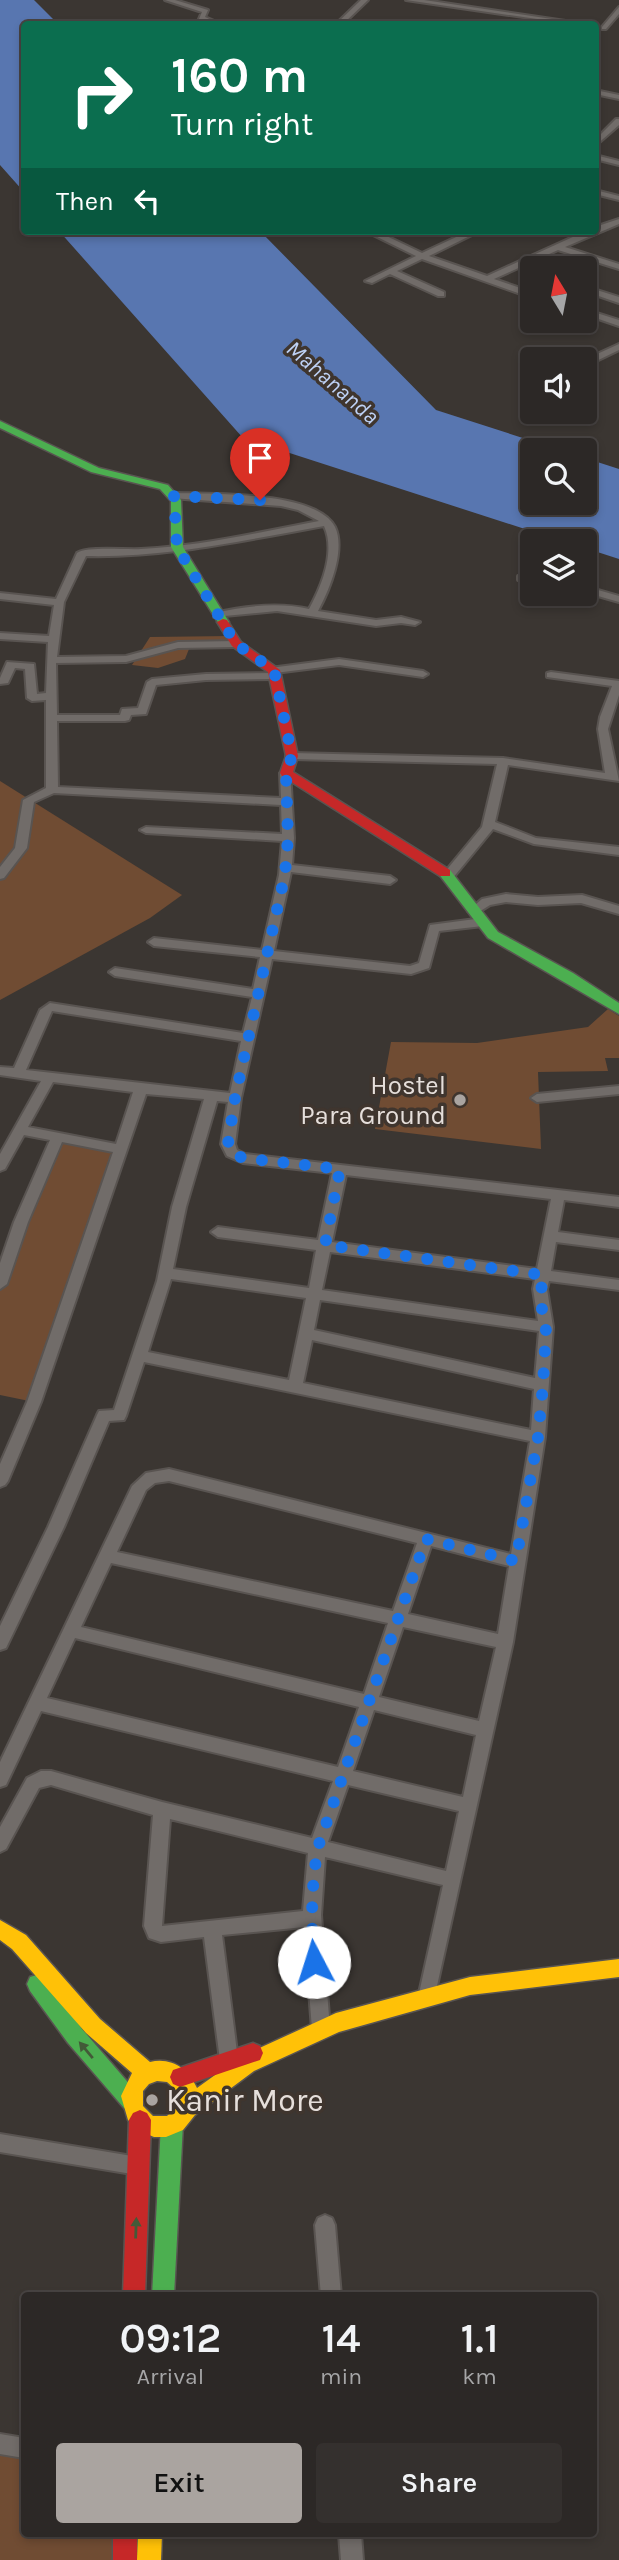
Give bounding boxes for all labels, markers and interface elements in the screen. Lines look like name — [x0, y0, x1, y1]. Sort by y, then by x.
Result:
text: 160 m — [171, 47, 308, 104]
icon: right — [56, 49, 147, 140]
text: Turn right — [171, 106, 313, 143]
icon: left — [128, 182, 166, 220]
text: Then — [56, 186, 114, 217]
north arrow — [520, 256, 597, 332]
map controls — [520, 256, 597, 606]
water label: Mahananda — [281, 335, 384, 430]
button: sound — [520, 347, 597, 424]
pin — [230, 428, 290, 500]
button: search — [520, 438, 597, 515]
icon: arrive — [241, 439, 279, 477]
button: layers — [520, 529, 597, 606]
place label: Hostel Para Ground — [300, 1070, 446, 1131]
marker: Hostel Para Ground — [452, 1092, 468, 1108]
position arrow — [277, 1925, 351, 1999]
one-way arrow — [79, 2041, 94, 2058]
place label: Kanir More — [166, 2082, 324, 2119]
marker: Kanir More — [144, 2092, 160, 2108]
one-way arrow — [131, 2217, 142, 2239]
text: 09:12 — [119, 2313, 221, 2363]
text: 14 — [321, 2313, 361, 2363]
text: 1.1 — [461, 2313, 499, 2363]
text: Arrival — [137, 2363, 204, 2390]
text: min — [320, 2363, 362, 2390]
text: km — [462, 2363, 497, 2390]
button: Exit — [56, 2443, 302, 2523]
button: Share — [316, 2443, 562, 2523]

